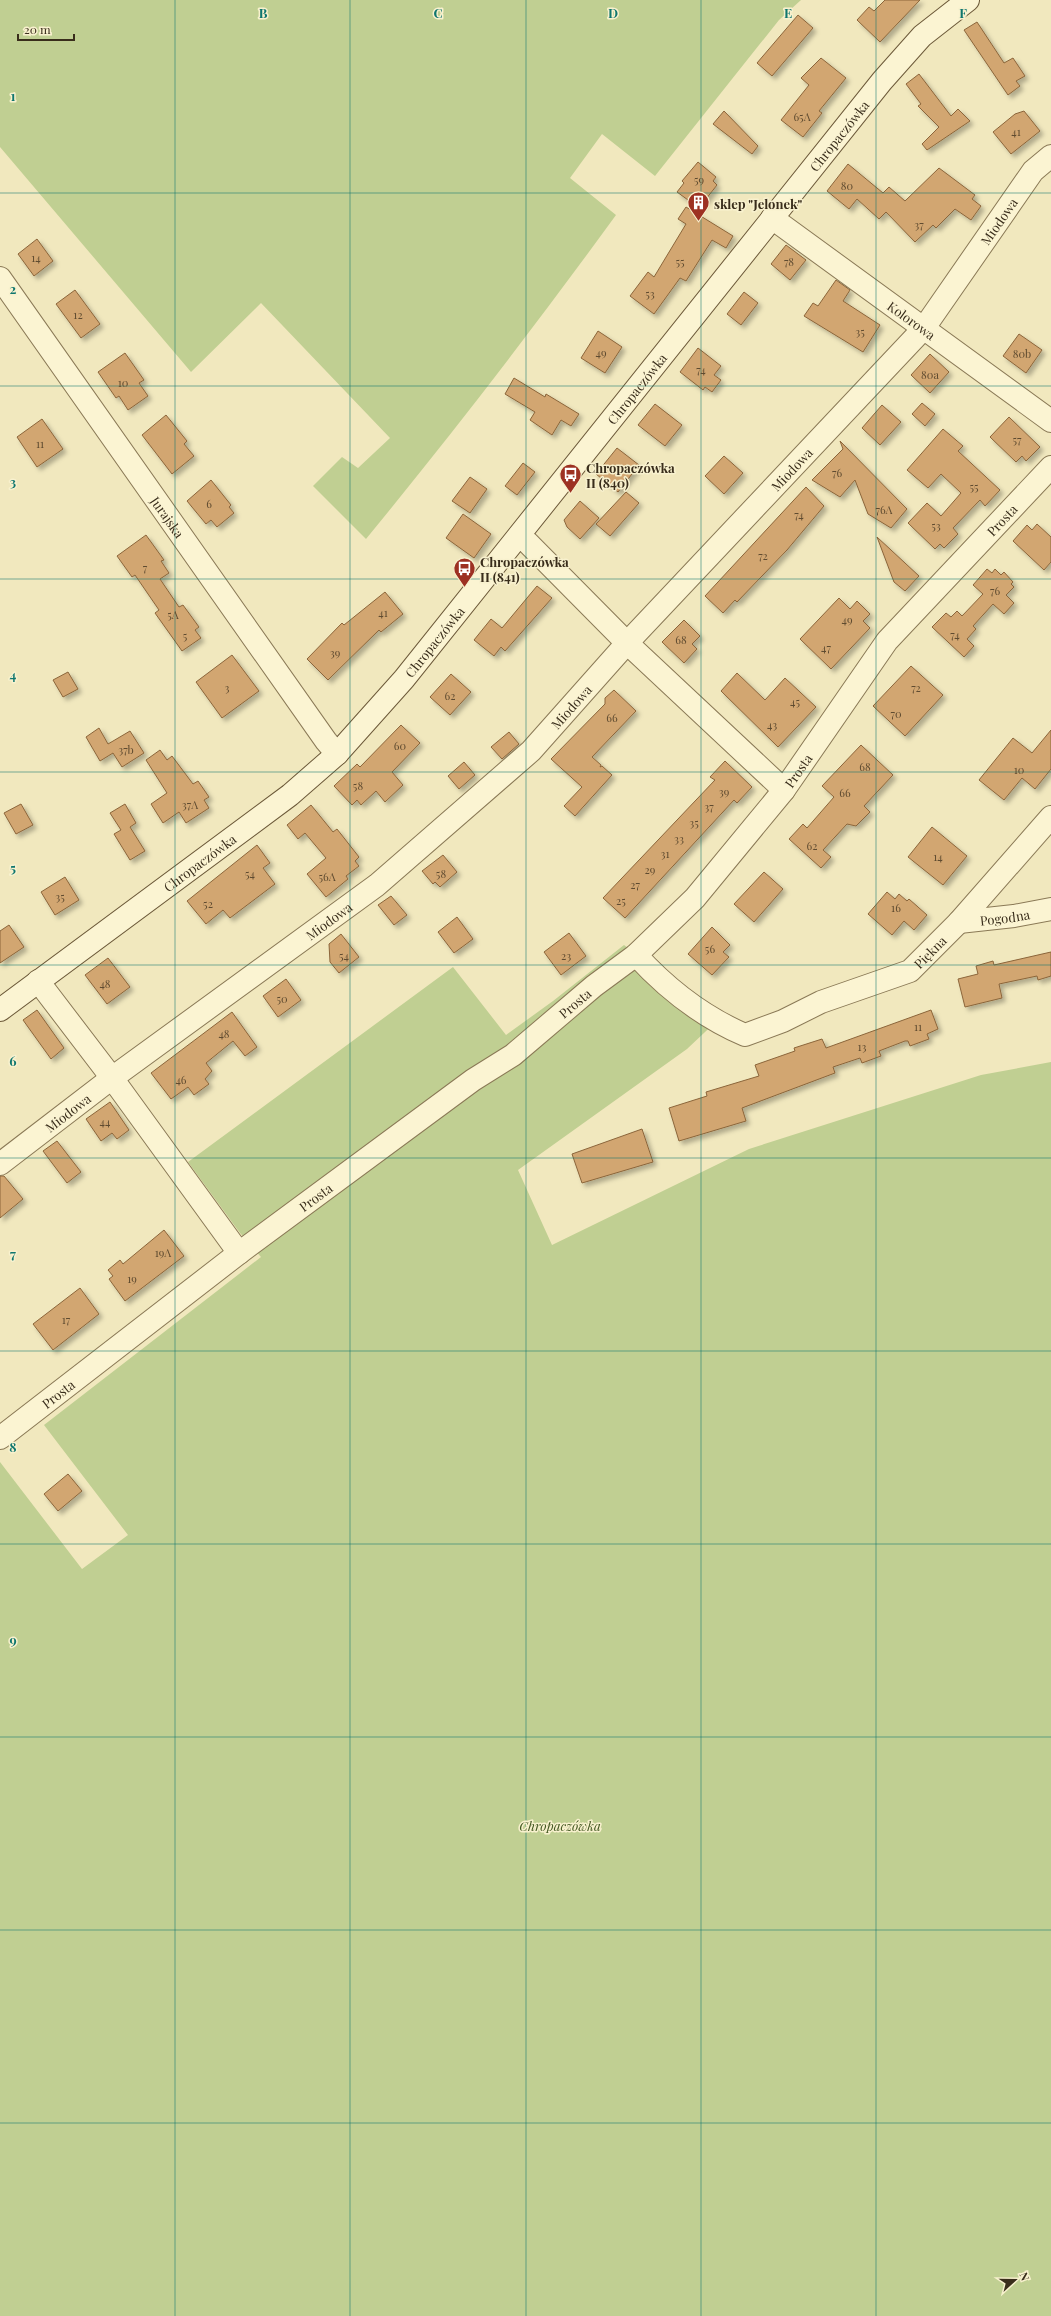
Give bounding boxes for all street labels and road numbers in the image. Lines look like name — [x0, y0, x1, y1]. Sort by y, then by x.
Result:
street label: Chropaczówka — [805, 96, 872, 174]
street label: Miodowa — [976, 194, 1021, 248]
street label: Kolorowa — [885, 297, 940, 343]
street label: Chropaczówka — [603, 349, 670, 427]
street label: Miodowa — [767, 443, 816, 494]
street label: Jurajska — [147, 492, 189, 541]
street label: Prosta — [983, 500, 1021, 539]
street label: Chropaczówka — [400, 602, 468, 680]
street label: Miodowa — [547, 680, 595, 732]
street label: Prosta — [780, 750, 816, 790]
street label: Chropaczówka — [160, 830, 239, 895]
street label: Miodowa — [302, 897, 355, 943]
street label: Pogodna — [979, 905, 1032, 928]
street label: Piękna — [910, 931, 950, 971]
street label: Prosta — [555, 984, 594, 1021]
street label: Miodowa — [41, 1089, 94, 1135]
street label: Prosta — [295, 1178, 336, 1215]
street label: Prosta — [38, 1375, 78, 1411]

